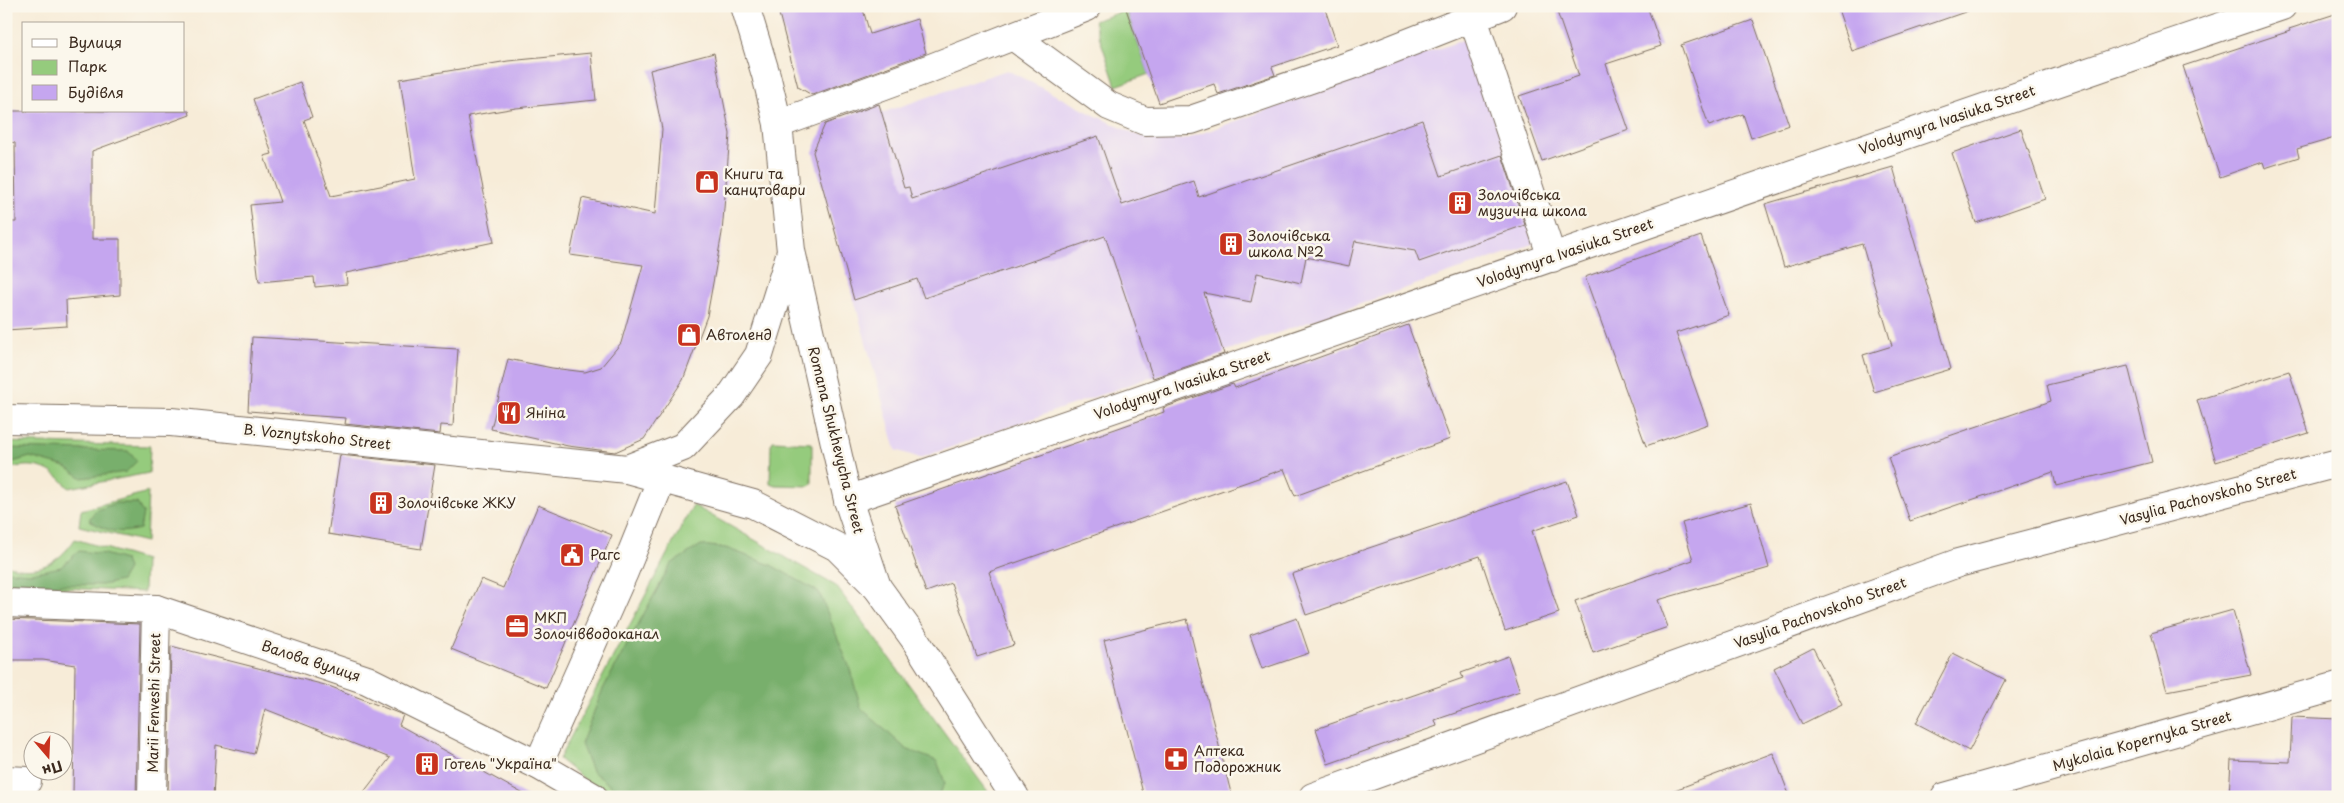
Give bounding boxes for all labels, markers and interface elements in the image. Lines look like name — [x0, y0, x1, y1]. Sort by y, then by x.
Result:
legend — [22, 22, 185, 112]
text: Вулиця — [68, 30, 122, 53]
text: Парк — [68, 54, 107, 77]
street label: Volodymyra Ivasiuka Street — [1856, 79, 2038, 160]
text: Будівля — [68, 80, 124, 103]
place label: Книги та канцтовари — [724, 163, 806, 200]
shop icon: Книги та канцтовари — [694, 169, 720, 195]
place label: Золочівська музична школа — [1478, 184, 1587, 221]
building icon: Золочівська музична школа — [1447, 190, 1473, 216]
street label: Volodymyra Ivasiuka Street — [1474, 212, 1656, 293]
place label: Золочівська школа №2 — [1248, 225, 1330, 262]
building icon: Золочівська школа №2 — [1218, 231, 1244, 257]
shop icon: Автоленд — [676, 322, 702, 348]
place label: Автоленд — [706, 324, 772, 345]
street label: Romana Shukhevycha Street — [803, 344, 870, 536]
street label: Volodymyra Ivasiuka Street — [1091, 344, 1273, 425]
restaurant icon: Яніна — [496, 400, 522, 426]
place label: Яніна — [526, 402, 566, 423]
street label: B. Voznytskoho Street — [242, 418, 392, 455]
street label: Vasylia Pachovskoho Street — [2117, 463, 2299, 530]
building icon: Золочівське ЖКУ — [368, 490, 394, 516]
place label: Золочівське ЖКУ — [398, 492, 516, 513]
public building icon: Рагс — [559, 542, 585, 568]
place label: Рагс — [590, 544, 620, 565]
street label: Vasylia Pachovskoho Street — [1731, 571, 1909, 654]
place label: МКП Золочівводоканал — [534, 607, 659, 644]
office icon: МКП Золочівводоканал — [504, 613, 530, 639]
street label: Marii Fenveshi Street — [142, 633, 165, 773]
street label: Валова вулиця — [259, 635, 363, 686]
street label: Mykolaia Kopernyka Street — [2050, 705, 2234, 776]
north arrow — [22, 730, 72, 780]
place label: Аптека Подорожник — [1194, 740, 1281, 777]
pharmacy icon: Аптека Подорожник — [1163, 746, 1189, 772]
building icon: Готель "Україна" — [414, 751, 440, 777]
place label: Готель "Україна" — [444, 753, 557, 774]
text: Пн — [39, 756, 65, 782]

